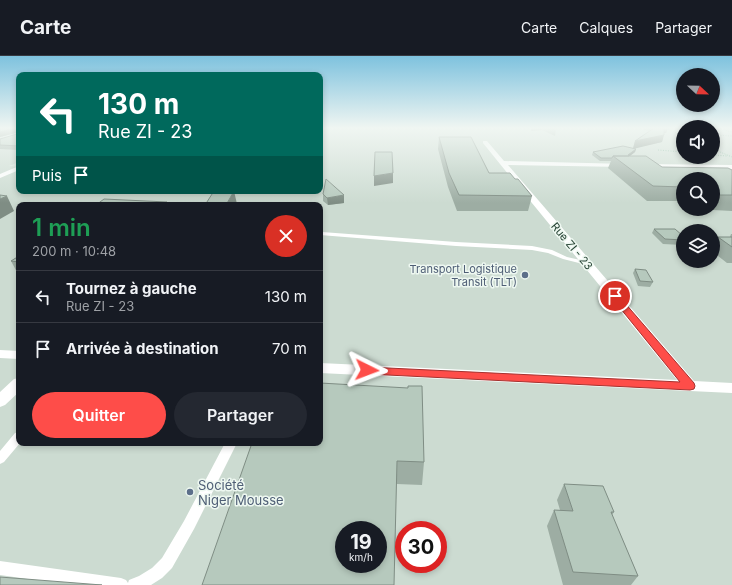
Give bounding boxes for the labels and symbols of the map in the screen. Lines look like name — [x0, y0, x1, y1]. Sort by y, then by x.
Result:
north arrow — [676, 68, 720, 112]
street label: Rue ZI - 23 — [548, 219, 596, 273]
place label: Transport Logistique Transit (TLT) — [410, 262, 517, 289]
marker: Transport Logistique Transit (TLT) — [520, 270, 530, 280]
pin — [598, 279, 632, 313]
position arrow — [346, 349, 388, 391]
place label: Société Niger Mousse — [198, 477, 284, 508]
marker: Société Niger Mousse — [185, 487, 195, 497]
speed limit sign: 30 — [395, 521, 447, 573]

